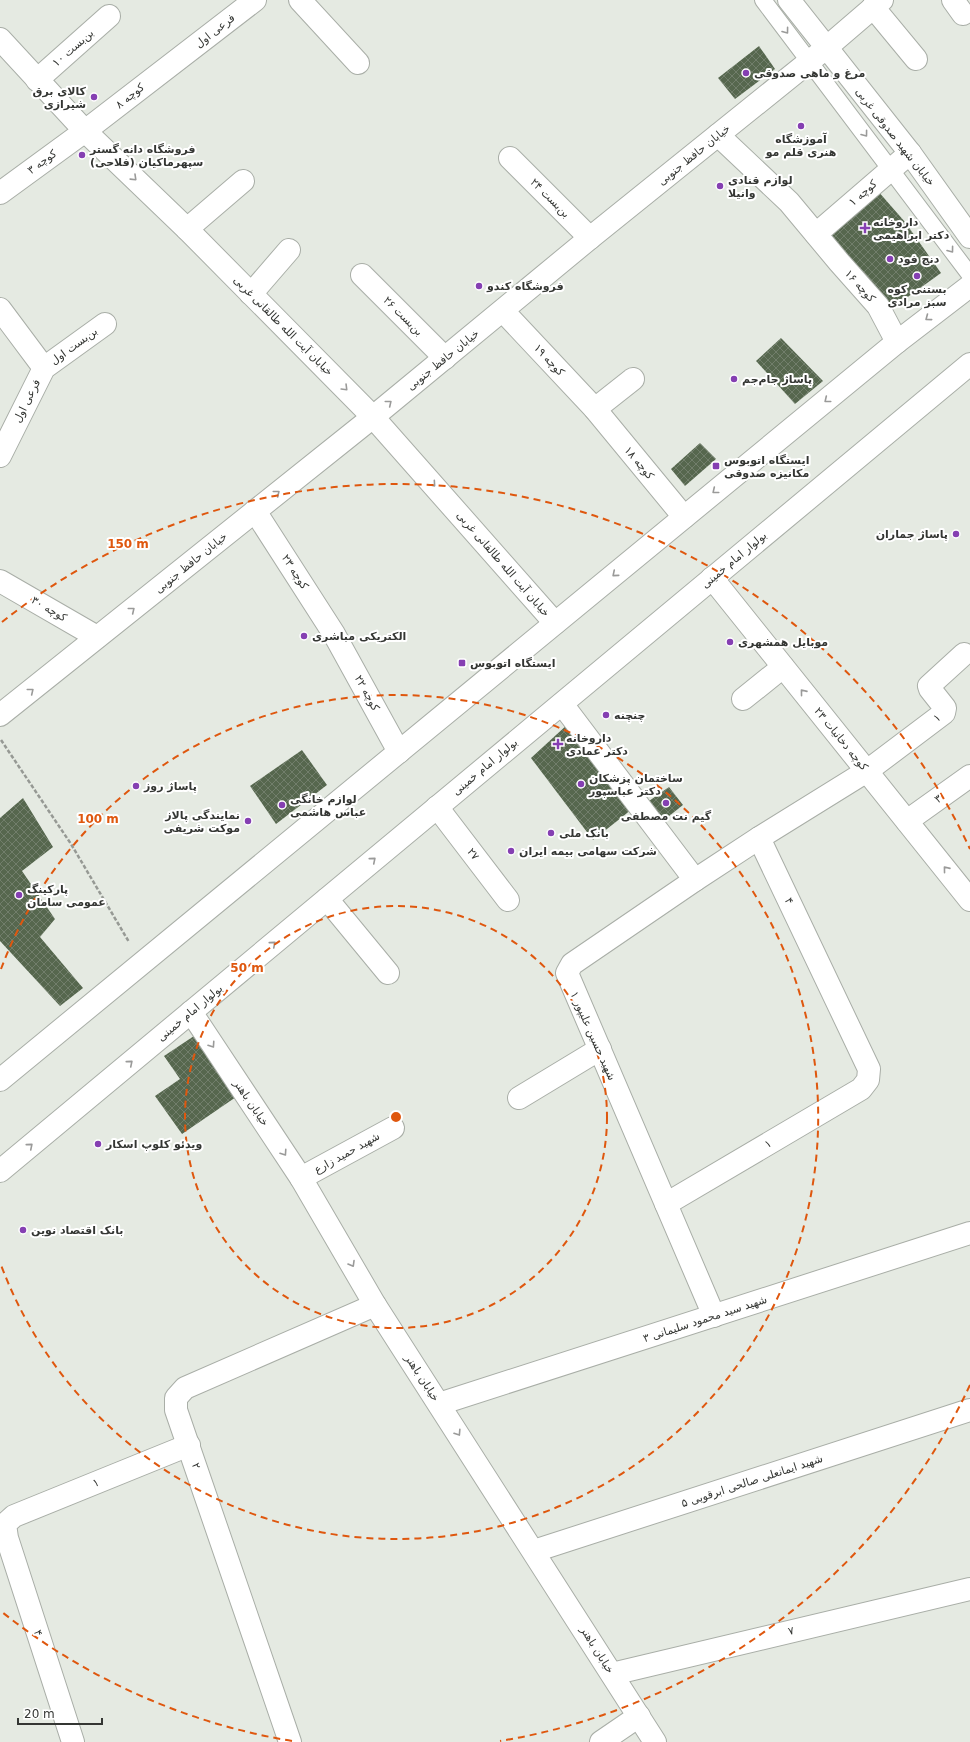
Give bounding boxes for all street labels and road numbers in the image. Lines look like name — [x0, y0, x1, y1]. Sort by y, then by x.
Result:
street label: فرعی اول — [193, 11, 237, 51]
street label: بن‌بست ۱۰ — [50, 27, 96, 69]
street label: کوچه ۸ — [113, 80, 148, 111]
street label: خیابان شهید صدوقی غربی — [853, 85, 937, 189]
street label: خیابان حافظ جنوبی — [655, 122, 733, 188]
street label: کوچه ۳ — [25, 147, 60, 177]
street label: بن‌بست ۲۴ — [528, 176, 572, 220]
street label: کوچه ۱ — [846, 177, 880, 209]
street label: کوچه ۱۶ — [842, 267, 878, 305]
street label: خیابان آیت الله طالقانی غربی — [231, 273, 336, 378]
street label: بن‌بست ۲۶ — [381, 294, 425, 338]
street label: بن‌بست اول — [48, 325, 100, 367]
street label: خیابان حافظ جنوبی — [404, 327, 482, 393]
street label: کوچه ۱۹ — [531, 341, 568, 379]
street label: فرعی اول — [11, 377, 43, 425]
street label: کوچه ۱۸ — [622, 444, 657, 483]
street label: خیابان آیت الله طالقانی غربی — [454, 508, 553, 619]
street label: بولوار امام خمینی — [699, 529, 769, 591]
street label: خیابان حافظ جنوبی — [152, 530, 230, 596]
street label: کوچه ۲۳ — [279, 552, 311, 593]
street label: کوچه ۳۰ — [29, 594, 70, 625]
street label: کوچه ۲۲ — [352, 673, 382, 714]
street label: کوچه دخانیات ۲۳ — [812, 705, 871, 774]
street label: ۱ — [931, 711, 943, 725]
street label: بولوار امام خمینی — [450, 736, 520, 798]
street label: ۳ — [932, 792, 944, 806]
street label: ۲۷ — [464, 845, 482, 863]
street label: ۴ — [782, 896, 796, 907]
street label: بولوار امام خمینی — [155, 982, 225, 1044]
street label: شهید حسین علیپور ۱ — [568, 990, 618, 1082]
street label: خیابان باهنر — [230, 1077, 271, 1129]
street label: شهید حمید زارع — [312, 1130, 382, 1176]
street label: ۱ — [762, 1137, 774, 1151]
street label: شهید سید محمود سلیمانی ۳ — [641, 1293, 769, 1345]
street label: خیابان باهنر — [402, 1351, 442, 1404]
street label: شهید ایمانعلی صالحی ابرقویی ۵ — [680, 1452, 824, 1510]
street label: ۲ — [189, 1461, 203, 1471]
street label: ۱ — [91, 1476, 101, 1490]
street label: خیابان باهنر — [577, 1623, 617, 1676]
street label: ۷ — [787, 1624, 795, 1638]
street label: ۴ — [31, 1628, 45, 1638]

